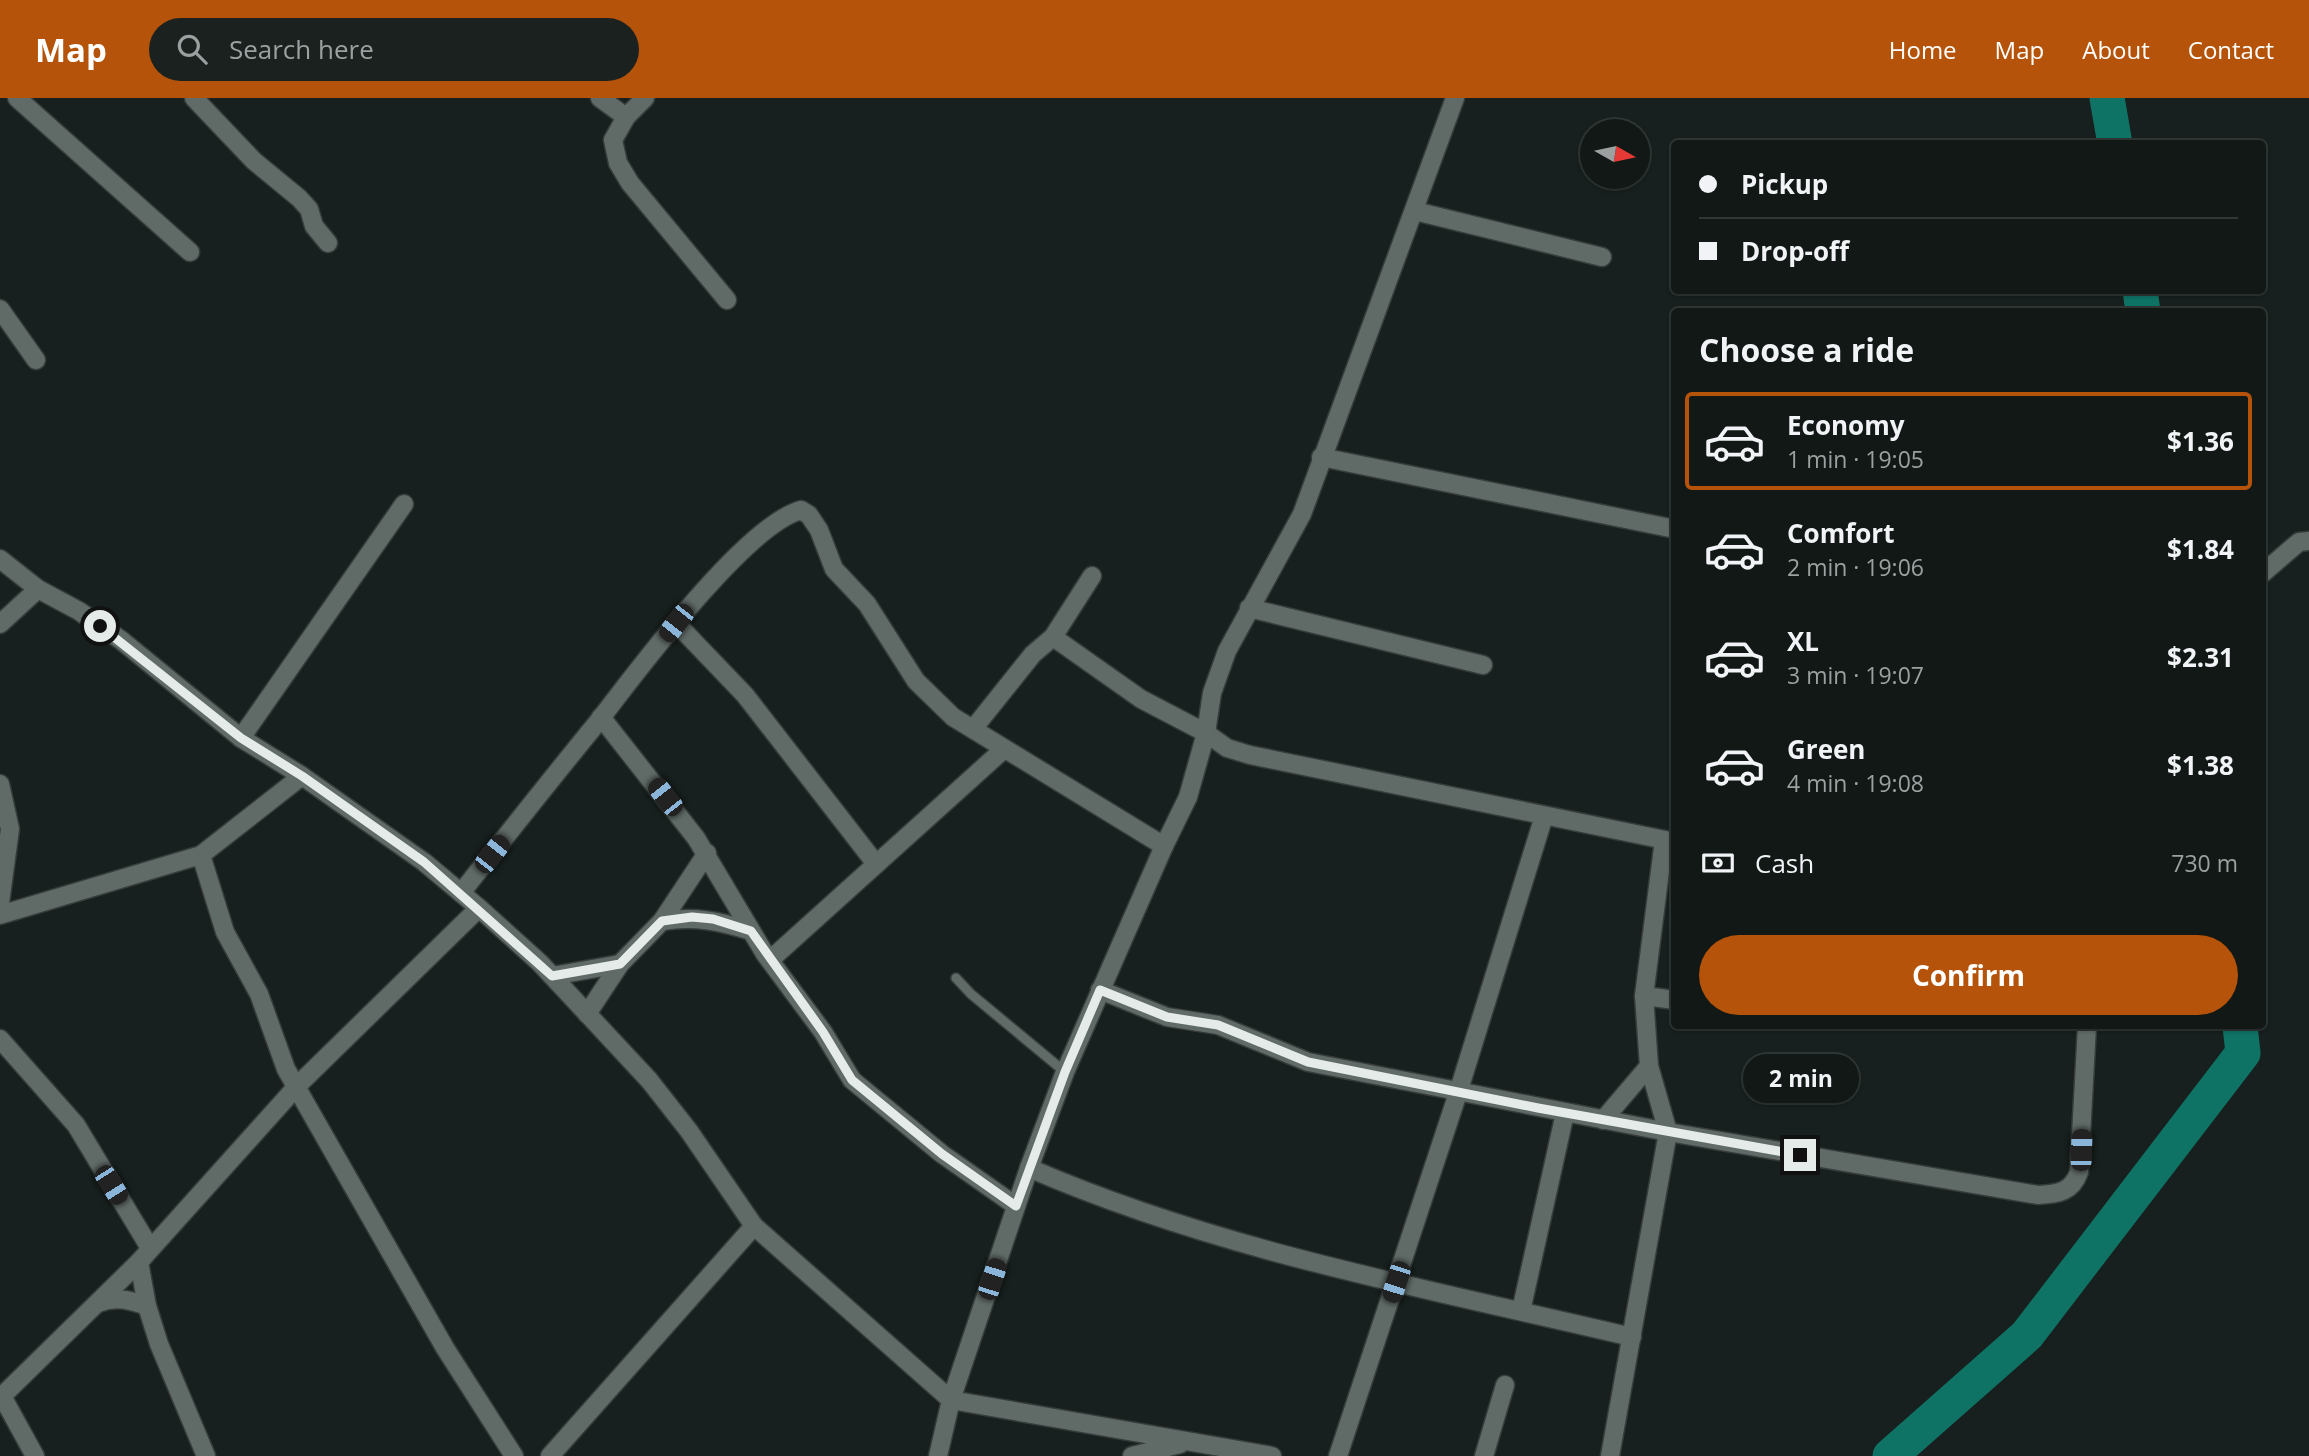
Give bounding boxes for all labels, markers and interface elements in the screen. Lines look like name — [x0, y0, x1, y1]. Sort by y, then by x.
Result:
search box — [149, 18, 639, 81]
text: Map — [35, 27, 107, 72]
icon: search — [173, 30, 211, 68]
text: Search here — [229, 31, 374, 67]
text: Home — [1889, 33, 1957, 66]
text: Map — [1995, 33, 2044, 66]
text: About — [2082, 33, 2150, 66]
text: Contact — [2188, 33, 2274, 66]
north arrow — [1580, 119, 1650, 189]
map controls — [1580, 119, 1650, 189]
text: Pickup — [1741, 166, 1828, 202]
text: Drop-off — [1741, 233, 1849, 269]
text: Choose a ride — [1699, 328, 1914, 371]
text: Economy — [1787, 407, 1905, 443]
icon: car — [1703, 410, 1766, 473]
text: $1.36 — [2167, 423, 2234, 459]
text: 1 min · 19:05 — [1787, 443, 1924, 475]
text: Comfort — [1787, 515, 1894, 551]
icon: car — [1703, 518, 1766, 581]
text: $1.84 — [2167, 531, 2234, 567]
text: 2 min · 19:06 — [1787, 551, 1924, 583]
car — [655, 600, 698, 646]
route start — [84, 610, 116, 642]
text: XL — [1787, 623, 1819, 659]
icon: car — [1703, 626, 1766, 689]
text: $2.31 — [2167, 639, 2234, 675]
text: 3 min · 19:07 — [1787, 659, 1924, 691]
text: Green — [1787, 731, 1865, 767]
icon: car — [1703, 734, 1766, 797]
text: $1.38 — [2167, 747, 2234, 783]
text: 4 min · 19:08 — [1787, 767, 1924, 799]
car — [644, 774, 687, 820]
car — [471, 831, 514, 877]
icon: cash — [1699, 844, 1737, 882]
text: Cash — [1755, 845, 1814, 881]
text: 730 m — [2171, 847, 2238, 879]
button: Confirm — [1699, 935, 2238, 1015]
callout: 2 min — [1742, 1054, 1858, 1102]
text: 2 min — [1769, 1062, 1833, 1094]
car — [2070, 1129, 2093, 1171]
route end — [1784, 1139, 1816, 1171]
car — [91, 1162, 132, 1208]
car — [976, 1256, 1009, 1302]
car — [1380, 1259, 1413, 1305]

